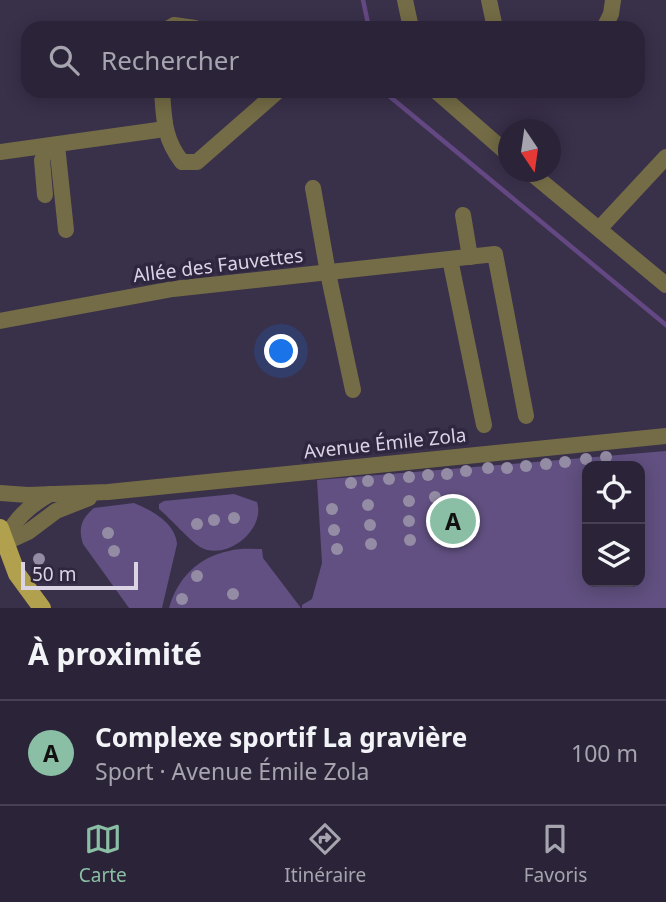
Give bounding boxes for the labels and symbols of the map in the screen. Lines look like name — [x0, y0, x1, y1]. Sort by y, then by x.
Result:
north arrow — [498, 119, 561, 182]
street label: Allée des Fauvettes — [132, 242, 304, 288]
your location — [264, 334, 298, 368]
street label: Avenue Émile Zola — [302, 422, 468, 464]
pin: A — [430, 495, 476, 547]
scale bar — [21, 559, 138, 591]

